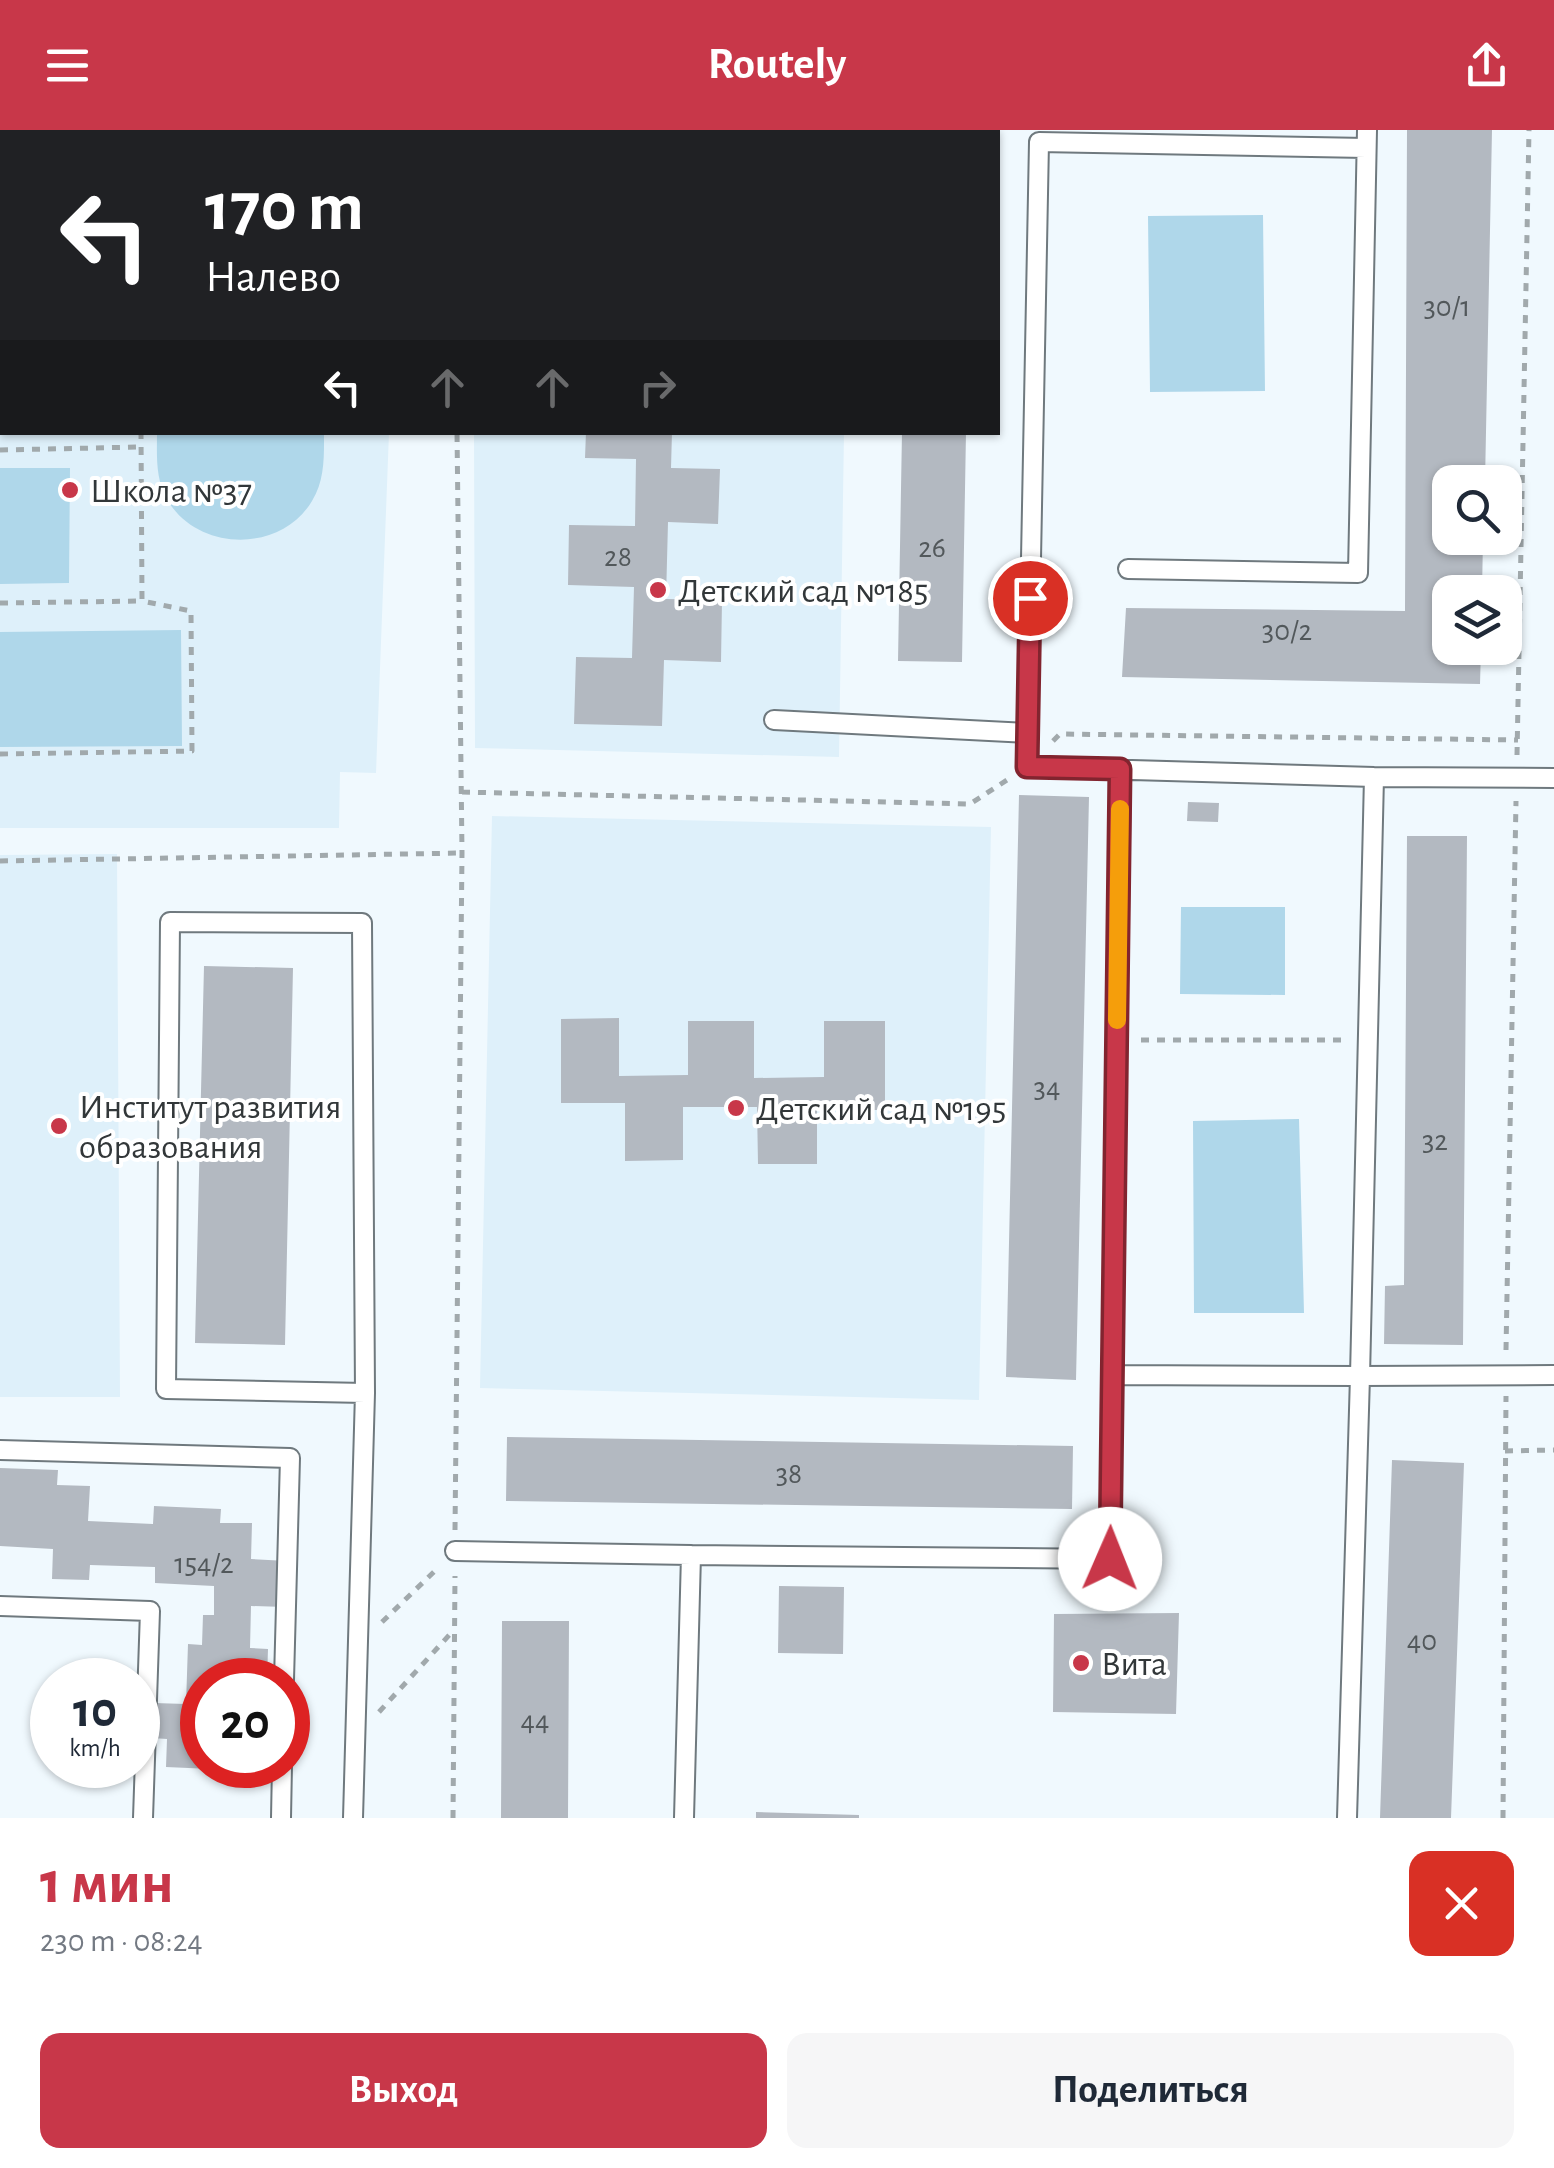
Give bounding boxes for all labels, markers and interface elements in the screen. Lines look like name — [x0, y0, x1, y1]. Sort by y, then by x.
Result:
icon: menu — [40, 38, 95, 93]
icon: share — [1459, 38, 1514, 93]
text: Routely — [708, 42, 846, 87]
icon: left — [40, 170, 170, 300]
text: 170 m — [205, 173, 364, 243]
text: Налево — [205, 255, 341, 300]
house number: 30/1 — [1423, 292, 1471, 322]
icon: left — [315, 360, 370, 415]
icon: ahead — [420, 360, 475, 415]
icon: ahead — [525, 360, 580, 415]
icon: right — [630, 360, 685, 415]
map controls — [1432, 465, 1522, 665]
button: search — [1432, 465, 1522, 555]
place label: Школа №37 — [90, 474, 252, 509]
marker: Школа №37 — [59, 479, 81, 501]
house number: 26 — [918, 533, 946, 563]
house number: 28 — [604, 542, 632, 572]
pin — [988, 556, 1073, 641]
icon: arrive — [1003, 571, 1058, 626]
place label: Детский сад №185 — [678, 574, 929, 609]
button: layers — [1432, 575, 1522, 665]
marker: Детский сад №185 — [647, 579, 669, 601]
house number: 30/2 — [1262, 616, 1312, 646]
house number: 34 — [1034, 1073, 1060, 1103]
place label: Институт развития образования — [79, 1090, 341, 1165]
place label: Детский сад №195 — [756, 1092, 1006, 1127]
marker: Детский сад №195 — [725, 1097, 747, 1119]
marker: Институт развития образования — [48, 1115, 70, 1137]
house number: 32 — [1422, 1126, 1448, 1156]
house number: 38 — [776, 1459, 802, 1489]
position arrow — [1058, 1507, 1162, 1611]
house number: 154/2 — [174, 1549, 234, 1579]
house number: 40 — [1407, 1626, 1437, 1656]
place label: Вита — [1101, 1647, 1167, 1682]
marker: Вита — [1070, 1652, 1092, 1674]
speed limit sign: 20 — [180, 1658, 310, 1788]
text: 10 — [73, 1686, 117, 1736]
house number: 44 — [521, 1706, 549, 1736]
text: km/h — [69, 1736, 121, 1761]
button: close — [1409, 1851, 1514, 1956]
text: 1 мин — [40, 1854, 174, 1914]
text: 230 m · 08:24 — [40, 1925, 203, 1957]
button: Выход — [40, 2033, 767, 2148]
button: Поделиться — [787, 2033, 1514, 2148]

